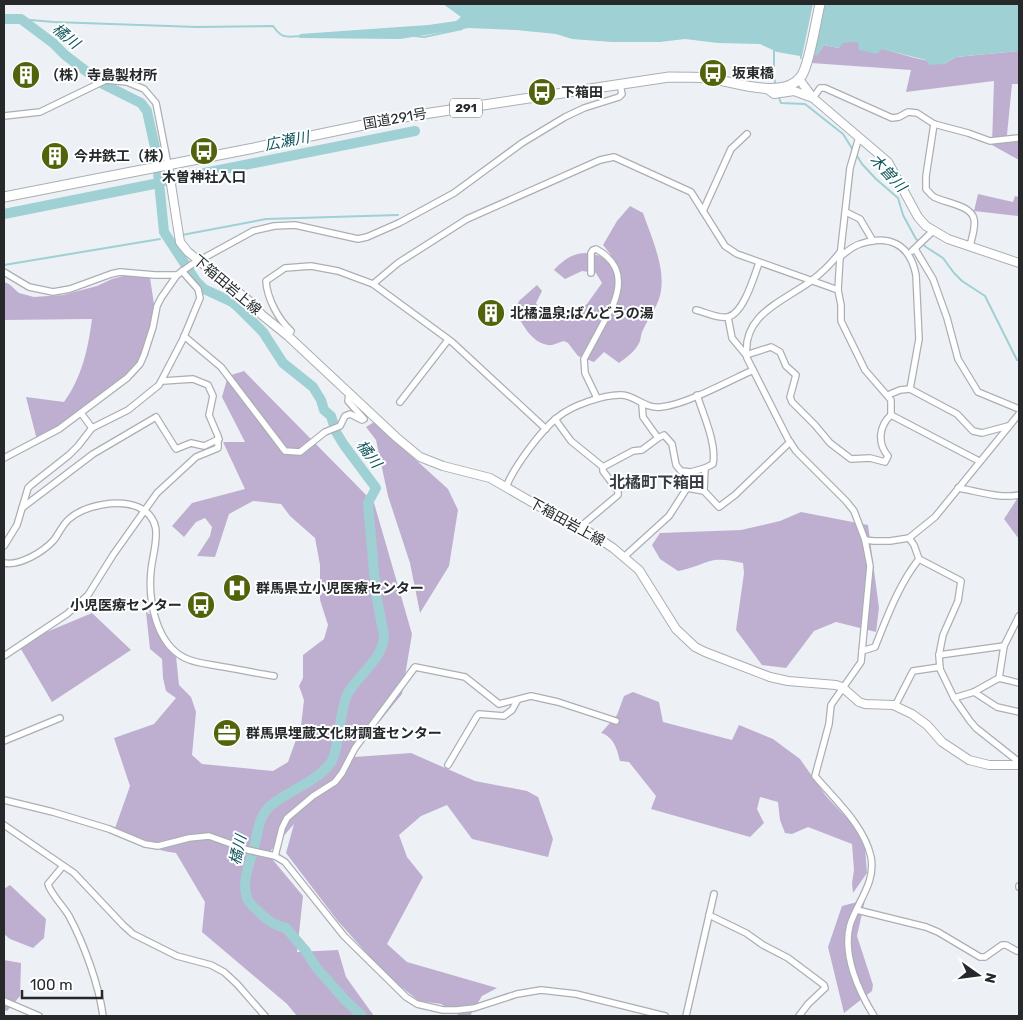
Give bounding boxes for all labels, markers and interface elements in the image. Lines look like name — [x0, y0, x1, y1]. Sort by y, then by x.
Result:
water label: 橘川 — [49, 20, 85, 54]
bus stop icon: 坂東橋 — [698, 58, 728, 88]
building icon: （株）寺島製材所 — [11, 60, 41, 90]
place label: 坂東橋 — [732, 65, 774, 82]
place label: （株）寺島製材所 — [45, 67, 157, 84]
bus stop icon: 下箱田 — [527, 77, 557, 107]
place label: 下箱田 — [561, 84, 603, 101]
road number: 291 — [450, 99, 482, 118]
street label: 国道291号 — [362, 105, 428, 133]
water label: 広瀬川 — [263, 127, 313, 154]
bus stop icon: 木曽神社入口 — [189, 136, 219, 166]
building icon: 今井鉄工（株） — [40, 141, 70, 171]
place label: 今井鉄工（株） — [74, 148, 172, 165]
water label: 木曽川 — [866, 150, 911, 197]
place label: 木曽神社入口 — [162, 169, 246, 186]
street label: 下箱田岩上線 — [189, 251, 265, 319]
building icon: 北橘温泉;ばんどうの湯 — [476, 298, 506, 328]
place label: 北橘温泉;ばんどうの湯 — [510, 305, 654, 322]
water label: 橘川 — [353, 437, 386, 473]
district label: 北橘町下箱田 — [609, 473, 705, 492]
street label: 下箱田岩上線 — [526, 494, 608, 550]
hospital icon: 群馬県立小児医療センター — [222, 573, 252, 603]
place label: 群馬県立小児医療センター — [256, 580, 424, 597]
bus stop icon: 小児医療センター — [186, 590, 216, 620]
place label: 小児医療センター — [70, 597, 182, 614]
office icon: 群馬県埋蔵文化財調査センター — [212, 718, 242, 748]
place label: 群馬県埋蔵文化財調査センター — [246, 725, 442, 742]
water label: 橘川 — [226, 831, 251, 867]
north arrow — [953, 950, 1003, 1000]
scale bar — [22, 968, 102, 1000]
text: N — [981, 971, 1000, 985]
text: 100 m — [30, 976, 72, 994]

